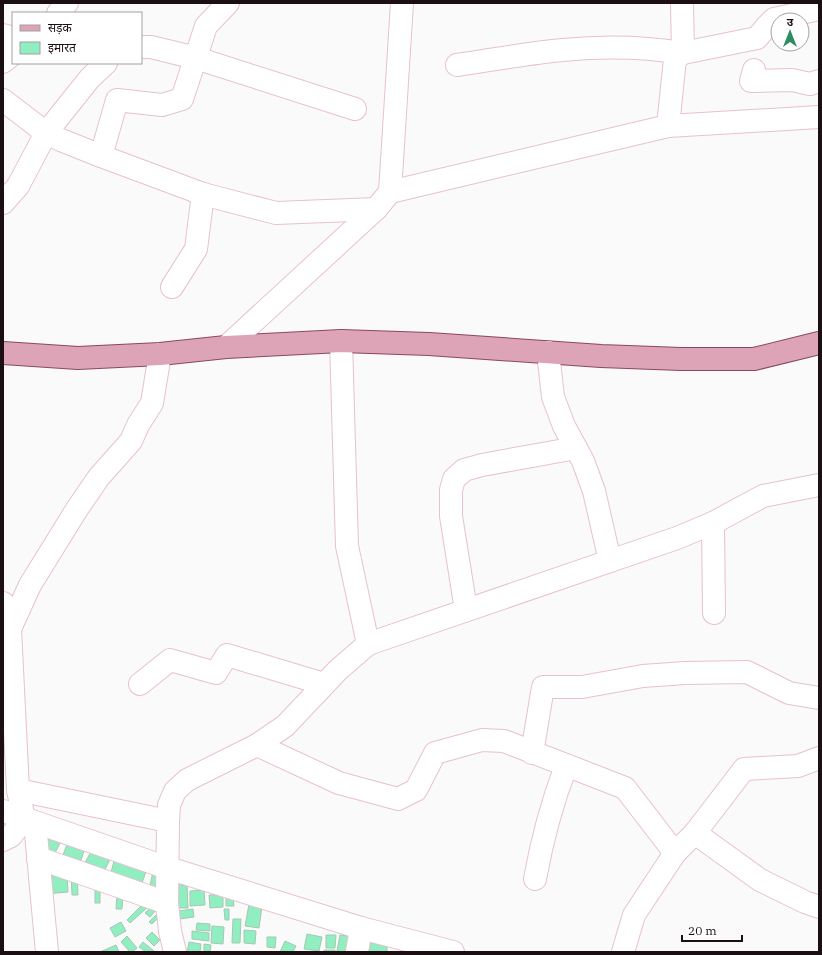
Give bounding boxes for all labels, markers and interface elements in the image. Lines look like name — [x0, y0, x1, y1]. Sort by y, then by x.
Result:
legend — [12, 12, 142, 64]
north arrow — [770, 12, 810, 52]
text: उ — [787, 15, 794, 29]
text: सड़क — [48, 20, 73, 35]
text: इमारत — [48, 40, 77, 55]
scale bar — [682, 917, 742, 943]
text: 20 m — [688, 923, 717, 938]

